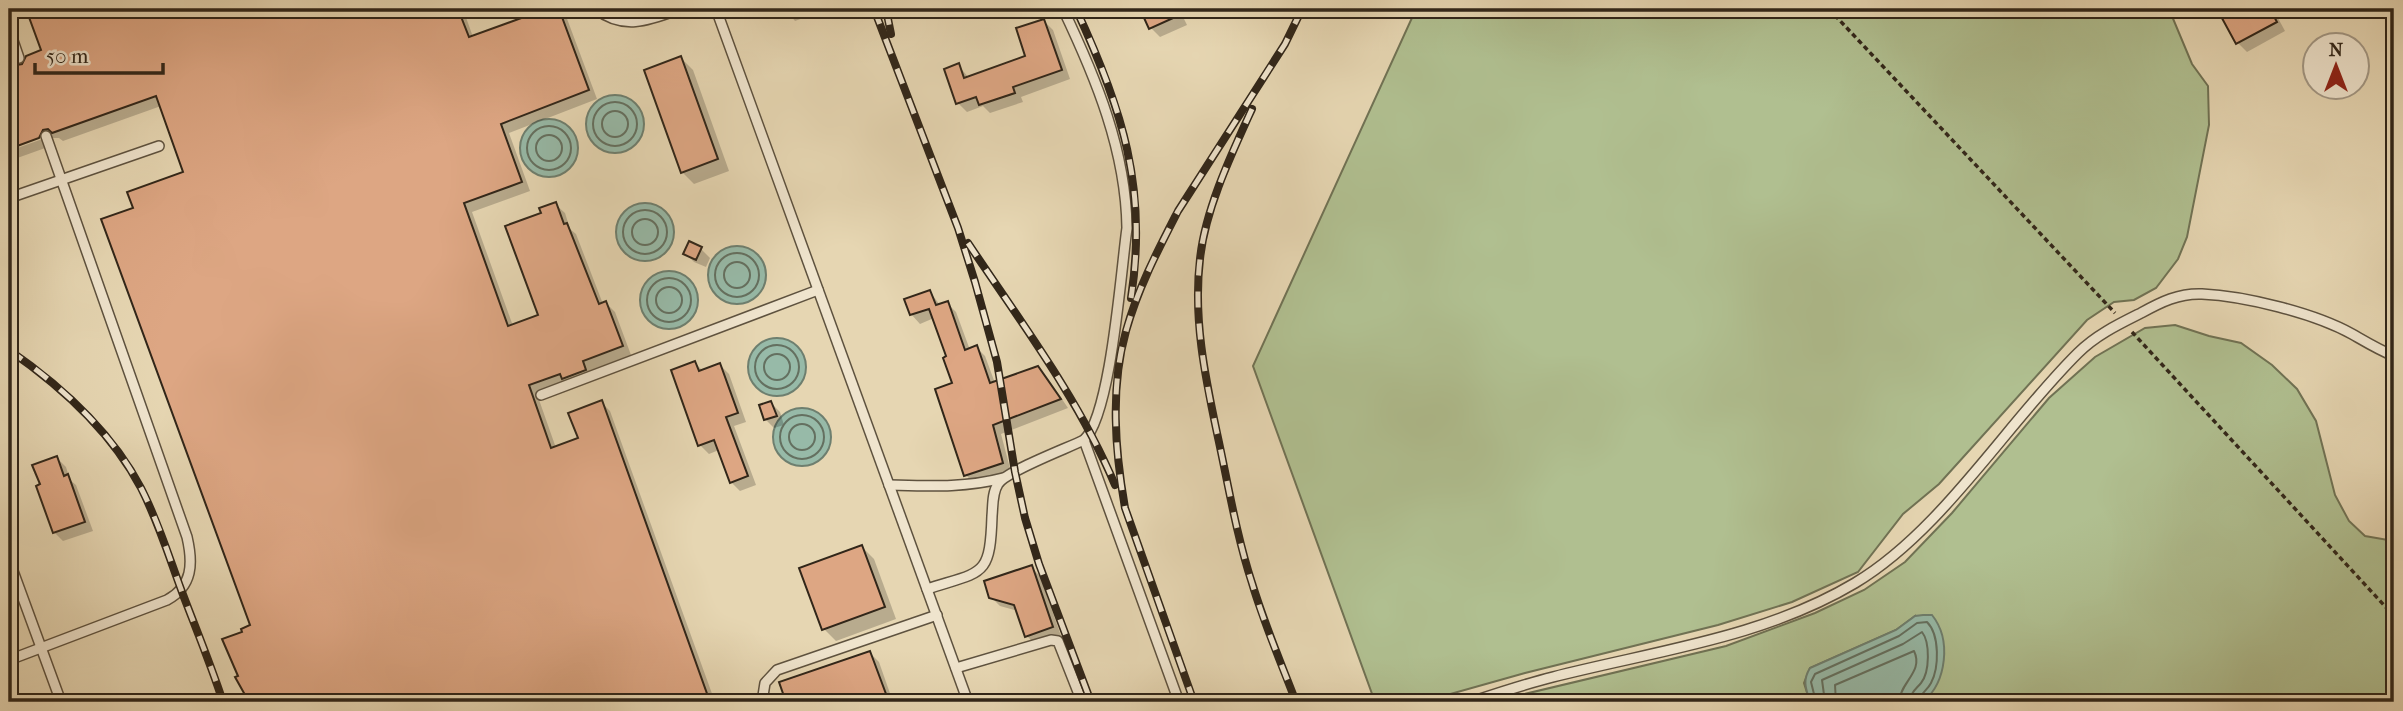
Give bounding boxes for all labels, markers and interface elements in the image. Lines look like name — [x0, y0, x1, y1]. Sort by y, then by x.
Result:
scale bar — [35, 32, 163, 76]
north arrow — [2302, 32, 2372, 102]
text: N — [2329, 39, 2344, 61]
text: 50 m — [46, 44, 89, 68]

